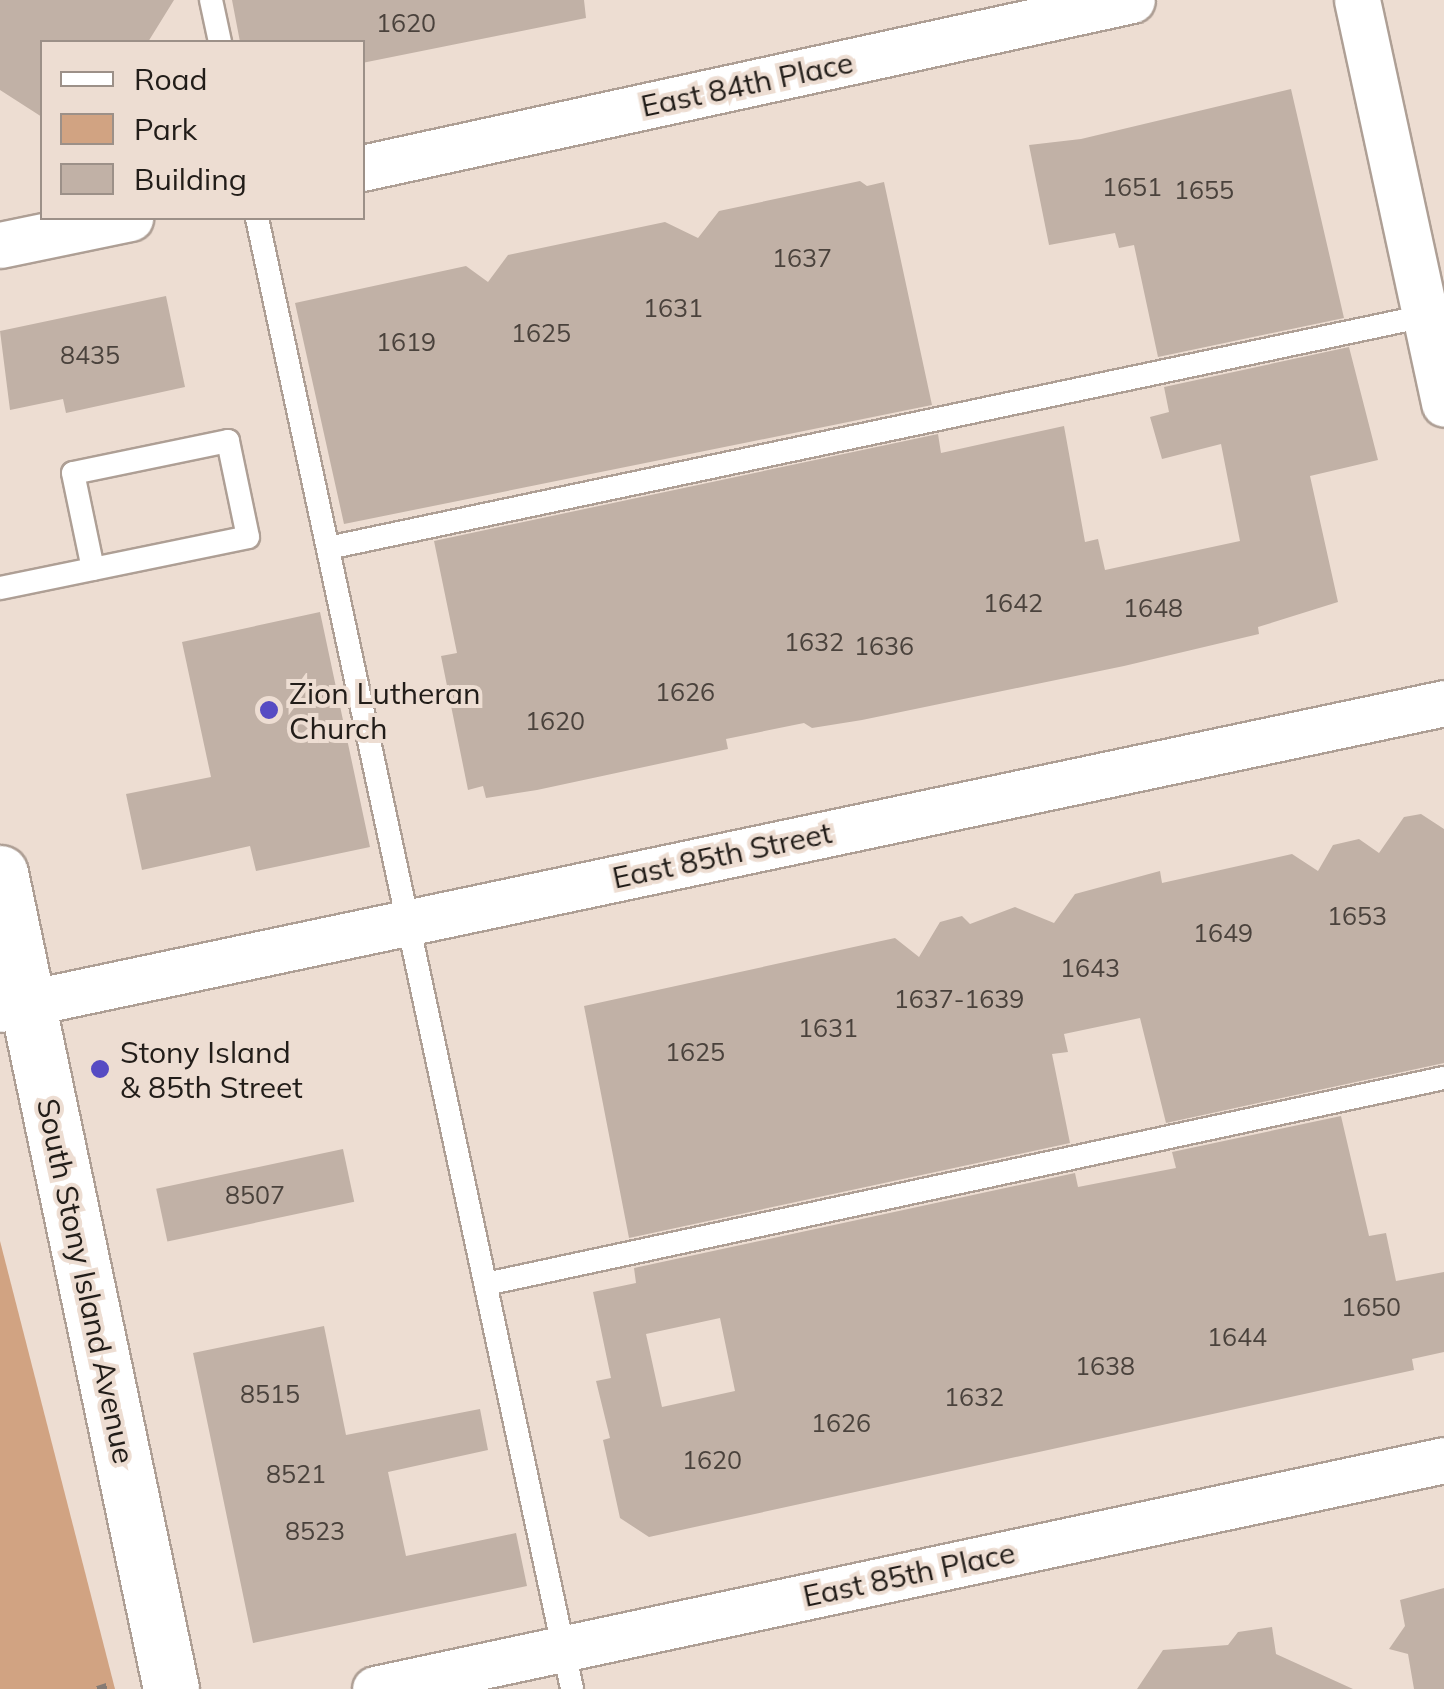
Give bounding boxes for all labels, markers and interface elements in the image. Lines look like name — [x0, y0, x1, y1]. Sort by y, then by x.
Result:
house number: 1620 — [376, 8, 436, 38]
legend — [40, 40, 365, 220]
street label: East 84th Place — [638, 44, 856, 124]
text: Road — [134, 60, 208, 98]
text: Park — [134, 110, 197, 148]
text: Building — [134, 160, 247, 198]
house number: 1651 — [1102, 172, 1162, 202]
house number: 1655 — [1174, 175, 1234, 205]
house number: 1637 — [772, 243, 832, 273]
house number: 1631 — [643, 293, 703, 323]
house number: 1625 — [511, 318, 571, 348]
house number: 1619 — [376, 327, 436, 357]
house number: 8435 — [60, 340, 120, 370]
house number: 1642 — [983, 588, 1043, 618]
house number: 1648 — [1123, 593, 1183, 623]
house number: 1632 — [784, 627, 844, 657]
house number: 1636 — [854, 631, 914, 661]
place label: Zion Lutheran Church — [289, 675, 481, 746]
house number: 1626 — [655, 677, 715, 707]
marker: Zion Lutheran Church — [258, 699, 280, 721]
house number: 1620 — [525, 706, 585, 736]
street label: East 85th Street — [609, 814, 835, 896]
house number: 1653 — [1327, 901, 1387, 931]
house number: 1649 — [1193, 918, 1253, 948]
house number: 1643 — [1060, 953, 1120, 983]
house number: 1637-1639 — [894, 984, 1024, 1014]
house number: 1631 — [798, 1013, 858, 1043]
place label: Stony Island & 85th Street — [120, 1034, 303, 1104]
house number: 1625 — [665, 1037, 725, 1067]
marker: Stony Island & 85th Street — [89, 1058, 111, 1080]
street label: South Stony Island Avenue — [30, 1095, 142, 1467]
house number: 8507 — [225, 1180, 285, 1210]
house number: 1650 — [1341, 1292, 1401, 1322]
house number: 1644 — [1207, 1322, 1267, 1352]
house number: 1638 — [1075, 1351, 1135, 1381]
house number: 8515 — [240, 1379, 300, 1409]
house number: 1632 — [944, 1382, 1004, 1412]
house number: 1626 — [811, 1408, 871, 1438]
house number: 1620 — [682, 1445, 742, 1475]
house number: 8521 — [266, 1459, 326, 1489]
house number: 8523 — [285, 1516, 345, 1546]
street label: East 85th Place — [800, 1534, 1018, 1614]

